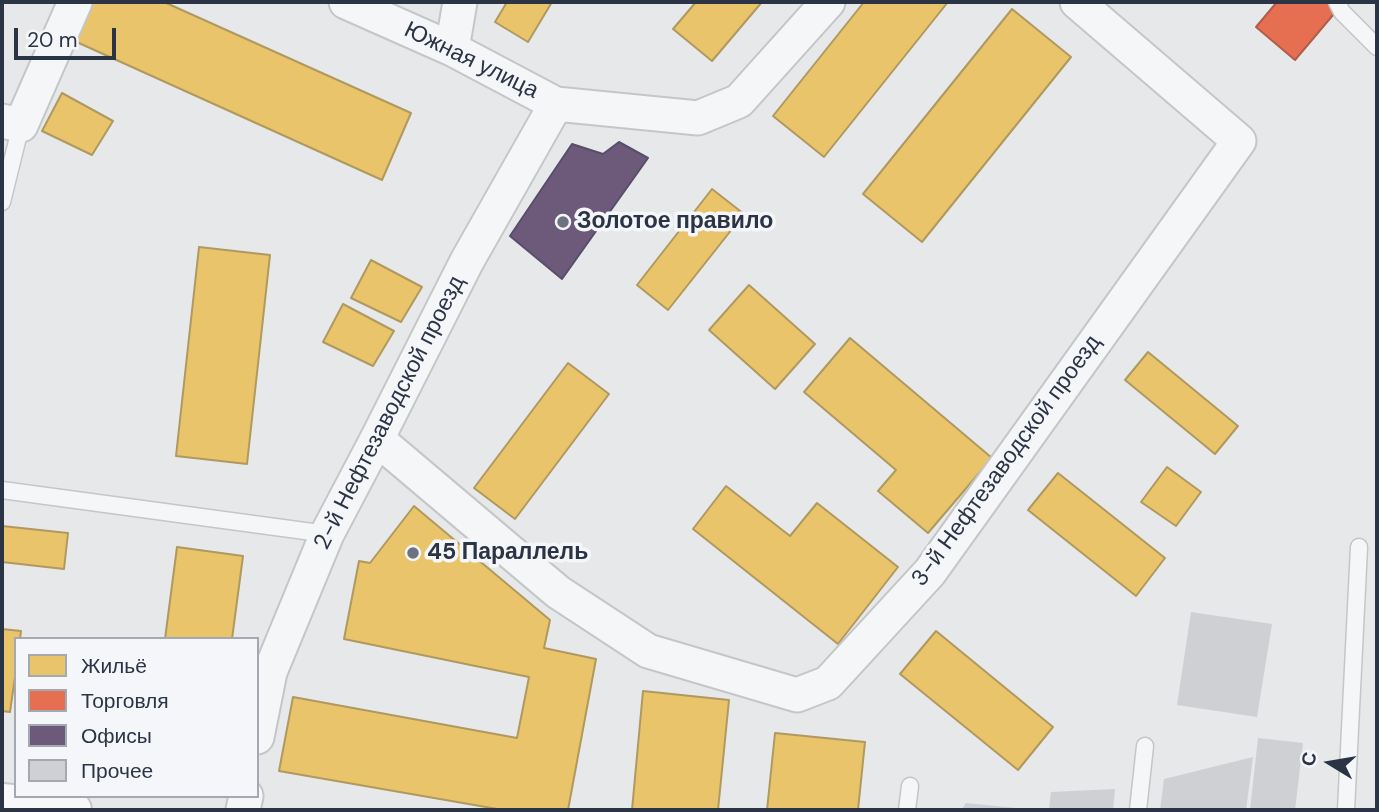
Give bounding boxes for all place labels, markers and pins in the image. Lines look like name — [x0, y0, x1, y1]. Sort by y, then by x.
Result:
place label: Золотое правило — [577, 208, 773, 236]
marker: Золотое правило — [555, 214, 571, 230]
place label: 45 Параллель — [427, 539, 588, 567]
marker: 45 Параллель — [405, 545, 421, 561]

